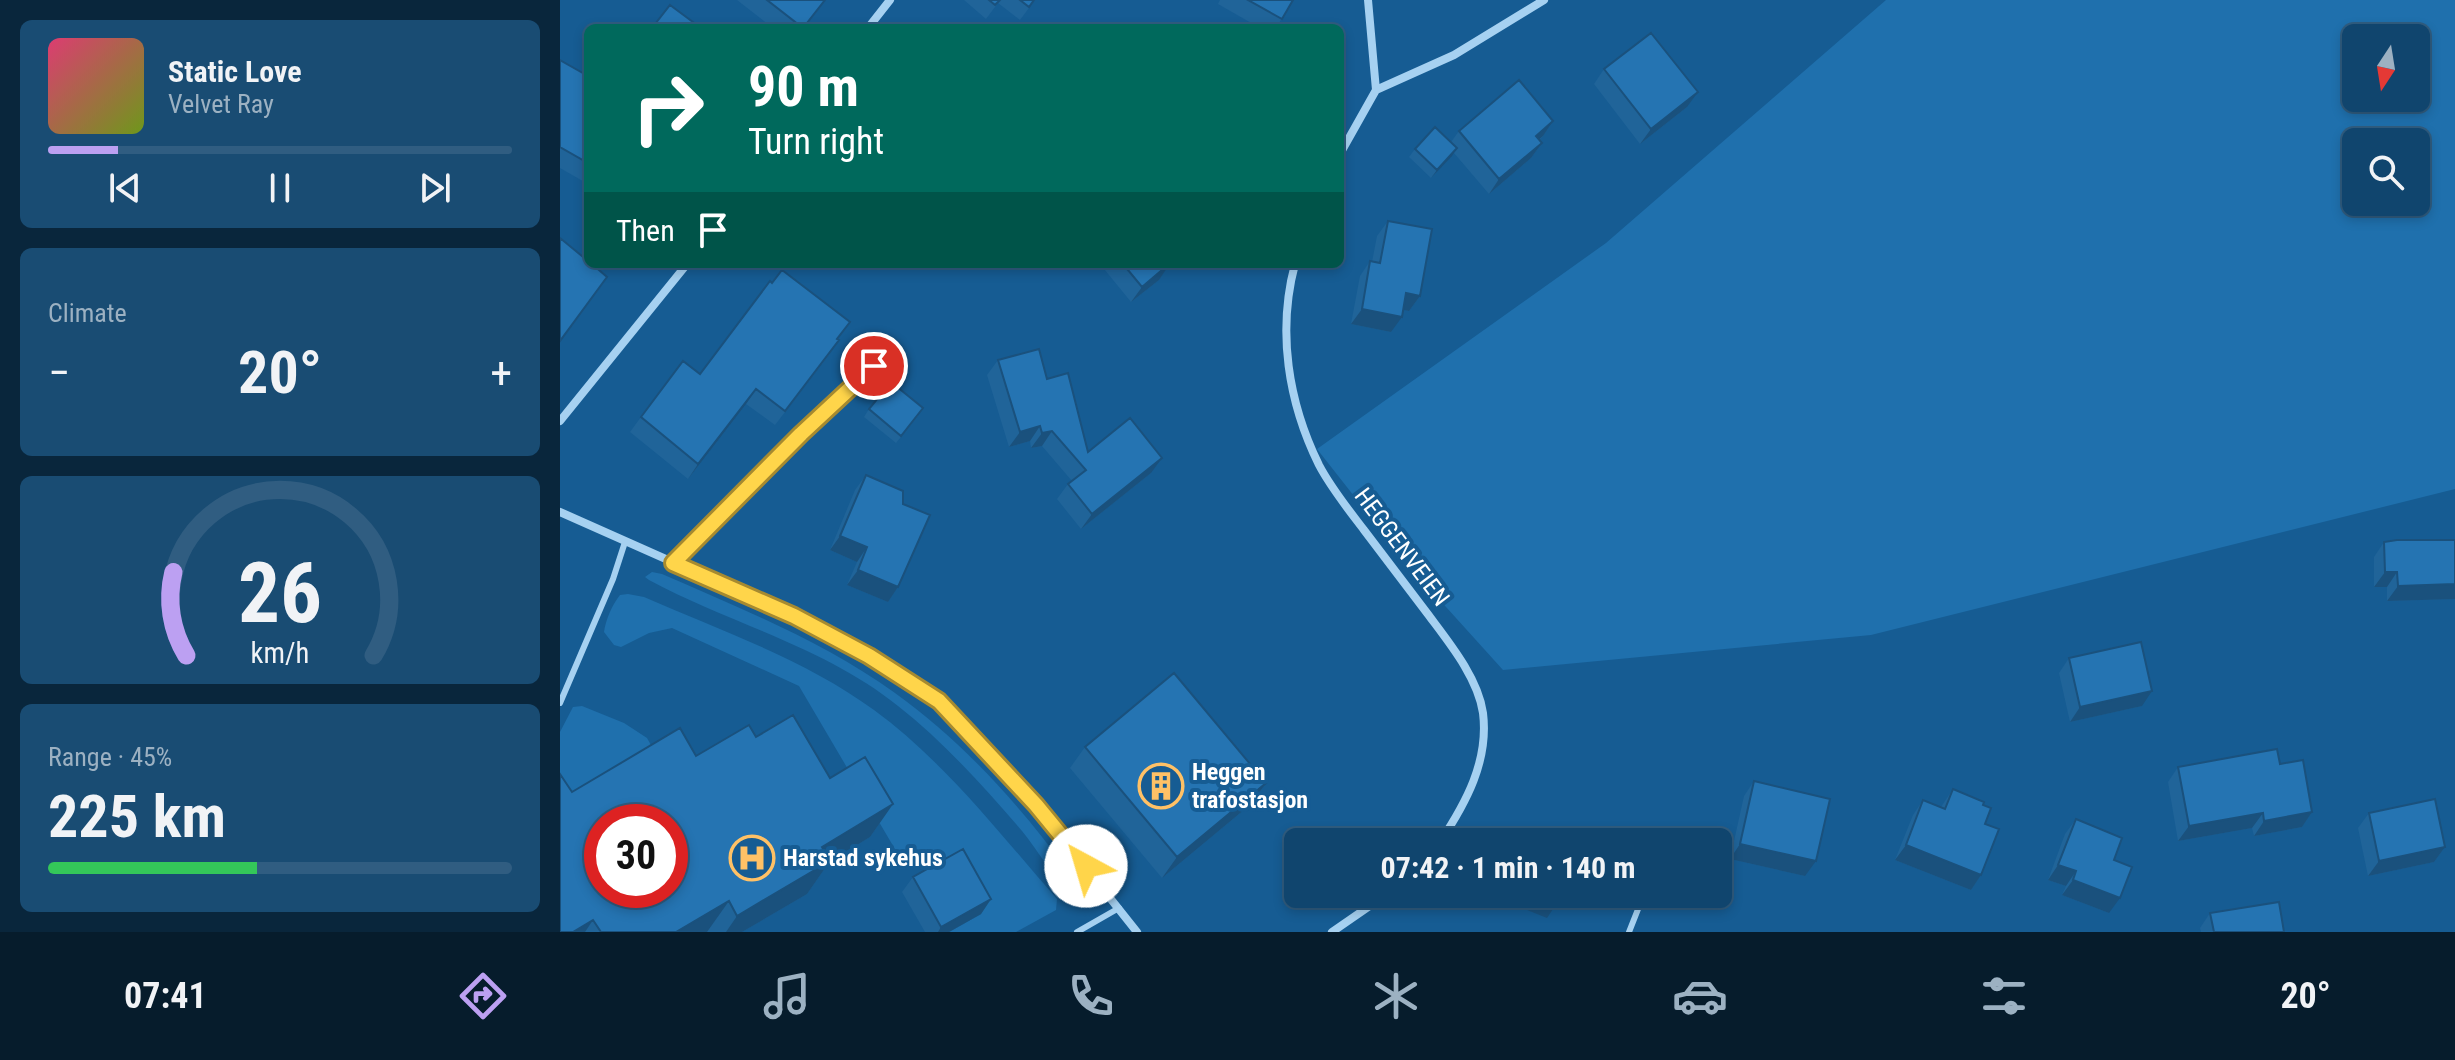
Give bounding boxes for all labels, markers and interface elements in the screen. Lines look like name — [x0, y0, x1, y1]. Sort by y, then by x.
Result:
north arrow — [2342, 24, 2430, 112]
map controls — [2342, 24, 2430, 216]
text: Static Love — [168, 54, 302, 89]
text: 90 m — [748, 54, 859, 120]
icon: right — [616, 56, 720, 160]
text: Velvet Ray — [168, 89, 274, 119]
text: Turn right — [748, 121, 884, 163]
button: search — [2342, 128, 2430, 216]
icon: previous — [103, 166, 147, 210]
icon: pause — [258, 166, 302, 210]
icon: next — [413, 166, 457, 210]
icon: arrive — [691, 208, 735, 252]
text: Then — [616, 213, 675, 248]
text: Climate — [48, 298, 127, 328]
pin — [840, 332, 908, 400]
text: 20° — [238, 337, 322, 408]
icon: arrive — [852, 344, 896, 388]
text: − — [48, 347, 70, 399]
text: + — [490, 347, 512, 399]
street label: HEGGENVEIEN — [1349, 483, 1455, 611]
text: 26 — [238, 545, 322, 642]
text: km/h — [251, 636, 309, 670]
text: Range · 45% — [48, 742, 172, 772]
place label: Heggen trafostasjon — [1192, 758, 1308, 814]
building icon: Heggen trafostasjon — [1137, 762, 1185, 810]
text: 225 km — [48, 781, 226, 852]
speed limit sign: 30 — [584, 804, 688, 908]
position arrow — [1044, 824, 1128, 908]
hospital icon: Harstad sykehus — [728, 834, 776, 882]
place label: Harstad sykehus — [783, 844, 943, 872]
text: 07:42 · 1 min · 140 m — [1381, 850, 1635, 885]
icon: directions — [455, 968, 511, 1024]
icon: music — [759, 968, 815, 1024]
icon: phone — [1063, 968, 1119, 1024]
icon: climate — [1368, 968, 1424, 1024]
icon: car — [1672, 968, 1728, 1024]
icon: filters — [1976, 968, 2032, 1024]
text: 07:41 — [124, 975, 207, 1017]
text: 20° — [2280, 975, 2331, 1017]

